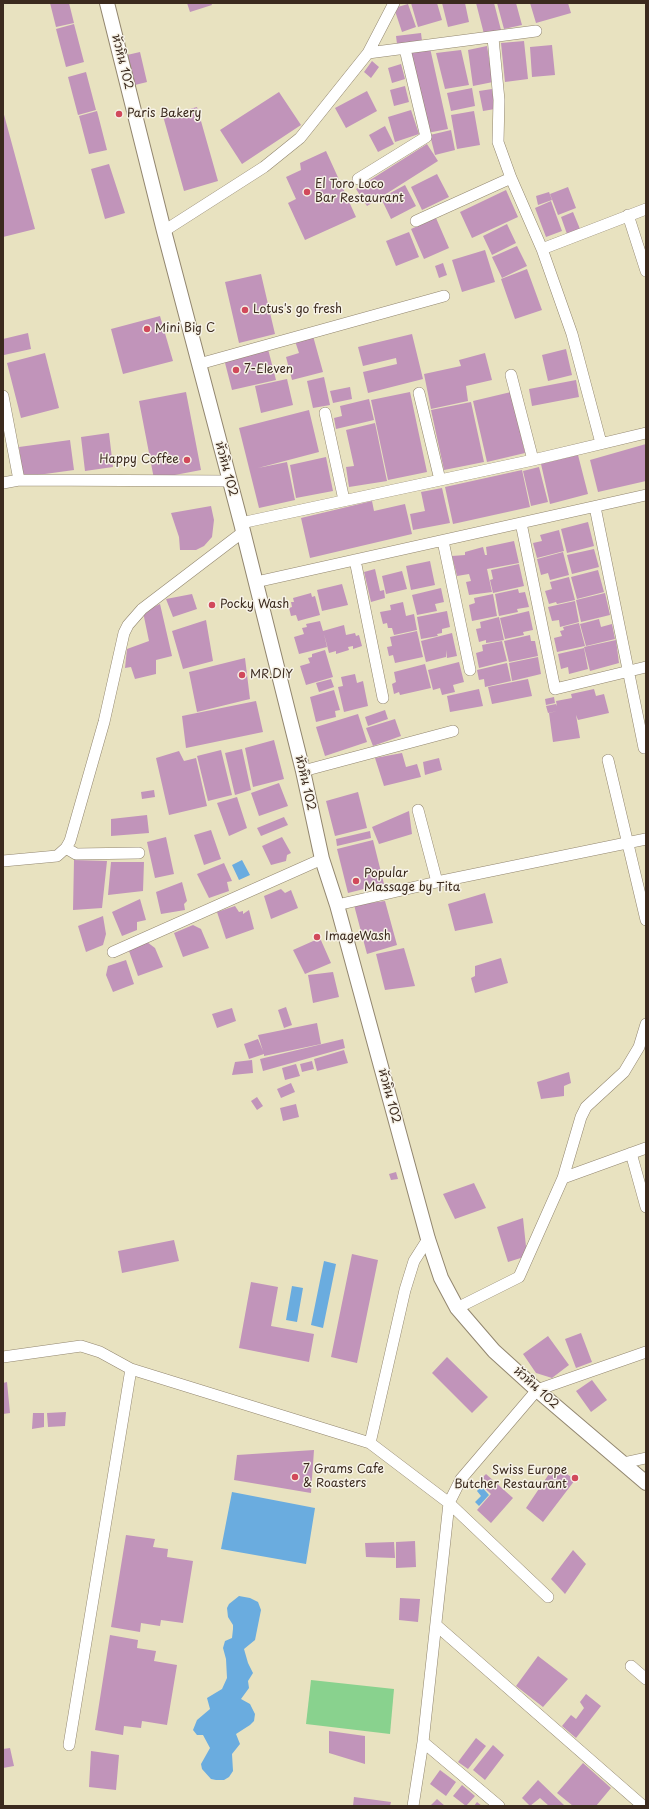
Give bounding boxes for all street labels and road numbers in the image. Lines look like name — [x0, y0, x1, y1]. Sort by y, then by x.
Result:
street label: หัวหิน 102 — [108, 33, 136, 91]
street label: หัวหิน 102 — [212, 440, 240, 498]
street label: หัวหิน 102 — [292, 754, 318, 812]
street label: หัวหิน 102 — [375, 1067, 403, 1125]
street label: หัวหิน 102 — [510, 1364, 562, 1412]

